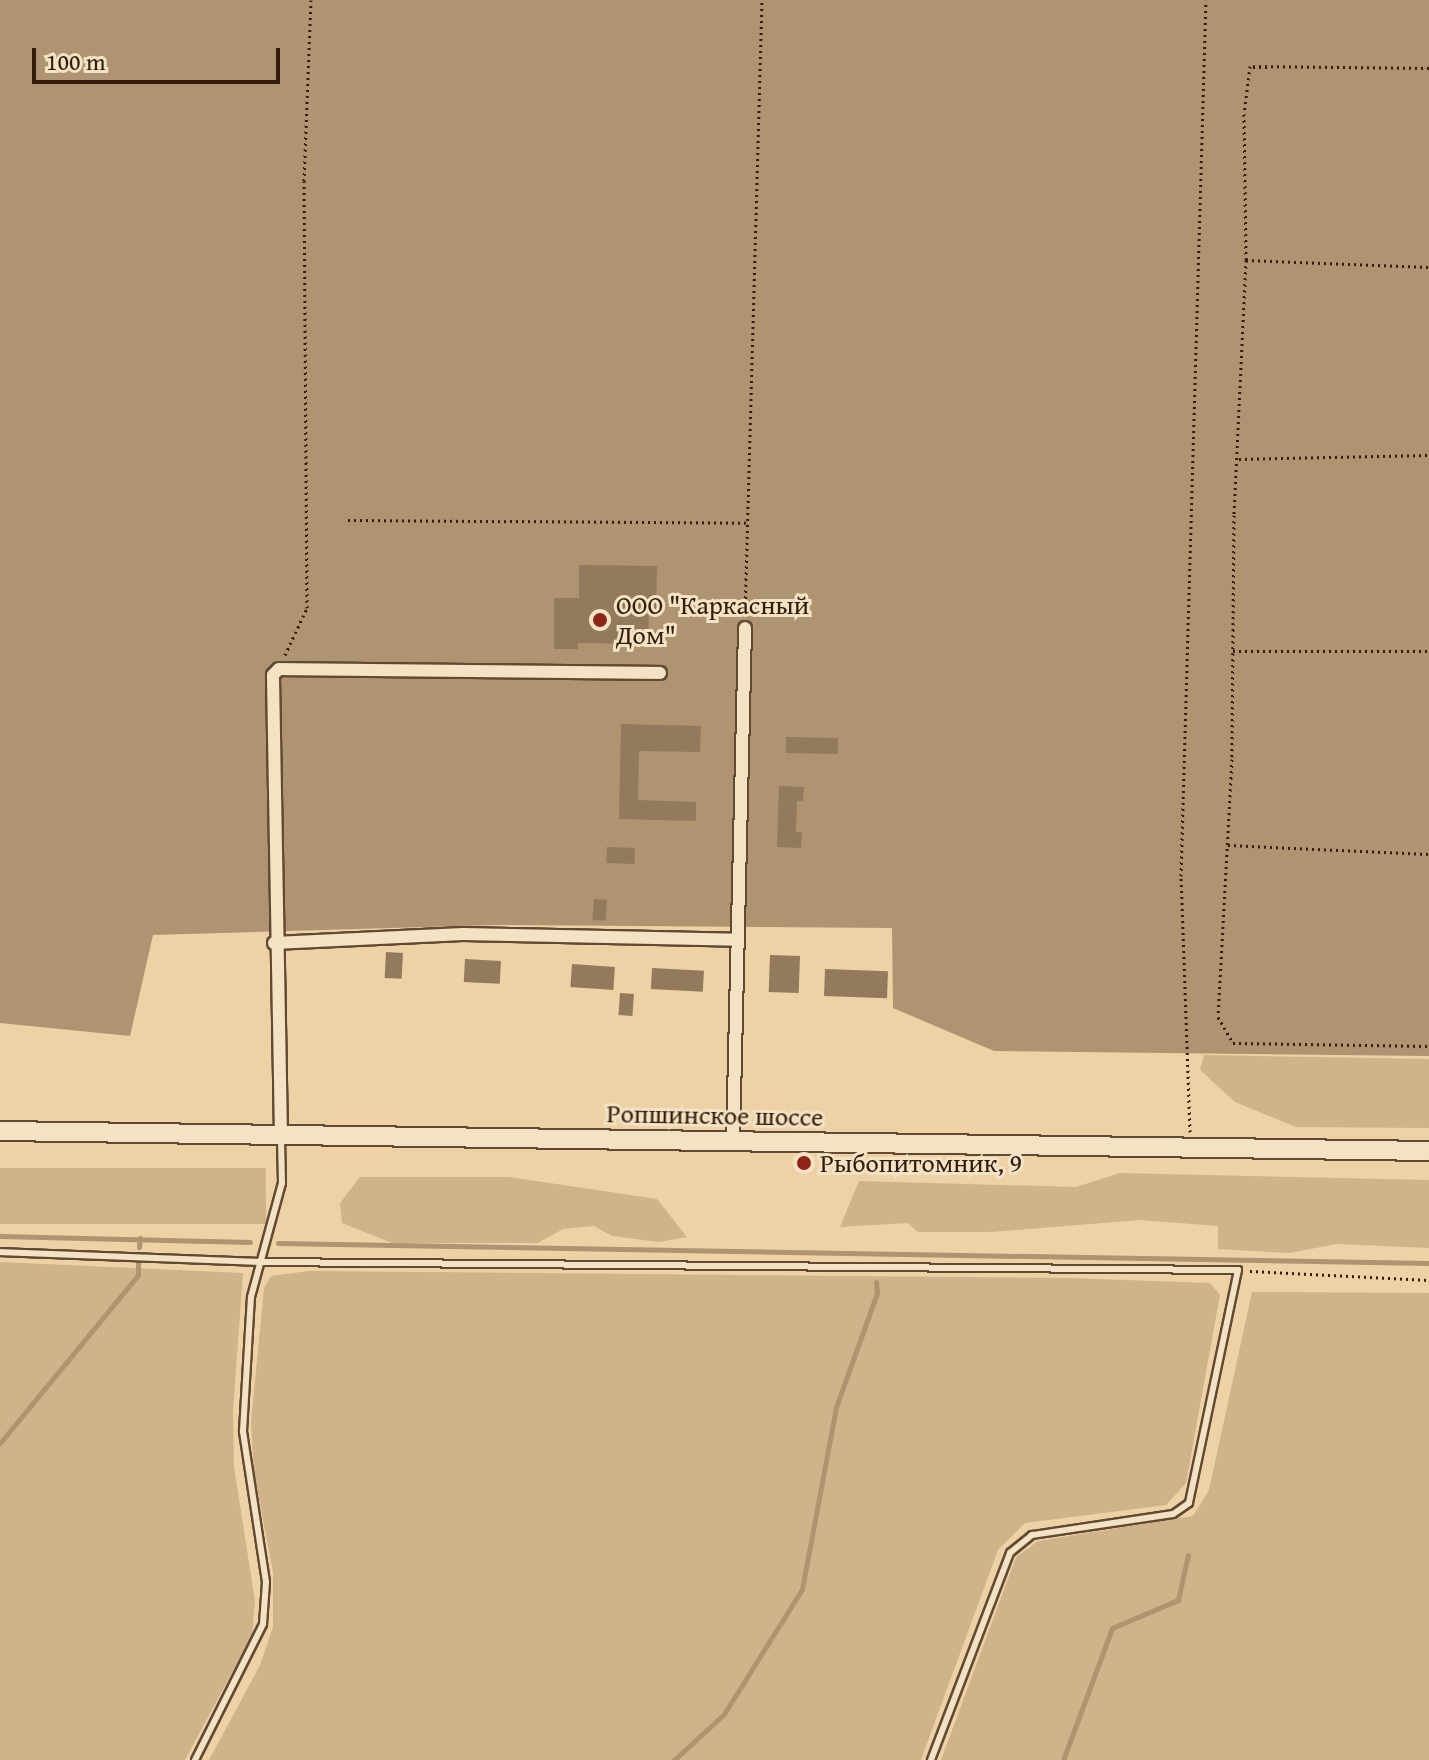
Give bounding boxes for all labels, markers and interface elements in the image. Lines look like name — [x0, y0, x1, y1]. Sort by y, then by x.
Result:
scale bar — [36, 32, 284, 82]
text: 100 m — [46, 44, 106, 79]
place label: ООО "Каркасный Дом" — [616, 589, 809, 650]
marker: ООО "Каркасный Дом" — [591, 611, 609, 629]
street label: Ропшинское шоссе — [606, 1098, 824, 1132]
place label: Рыбопитомник, 9 — [820, 1147, 1022, 1179]
marker: Рыбопитомник, 9 — [795, 1154, 813, 1172]

